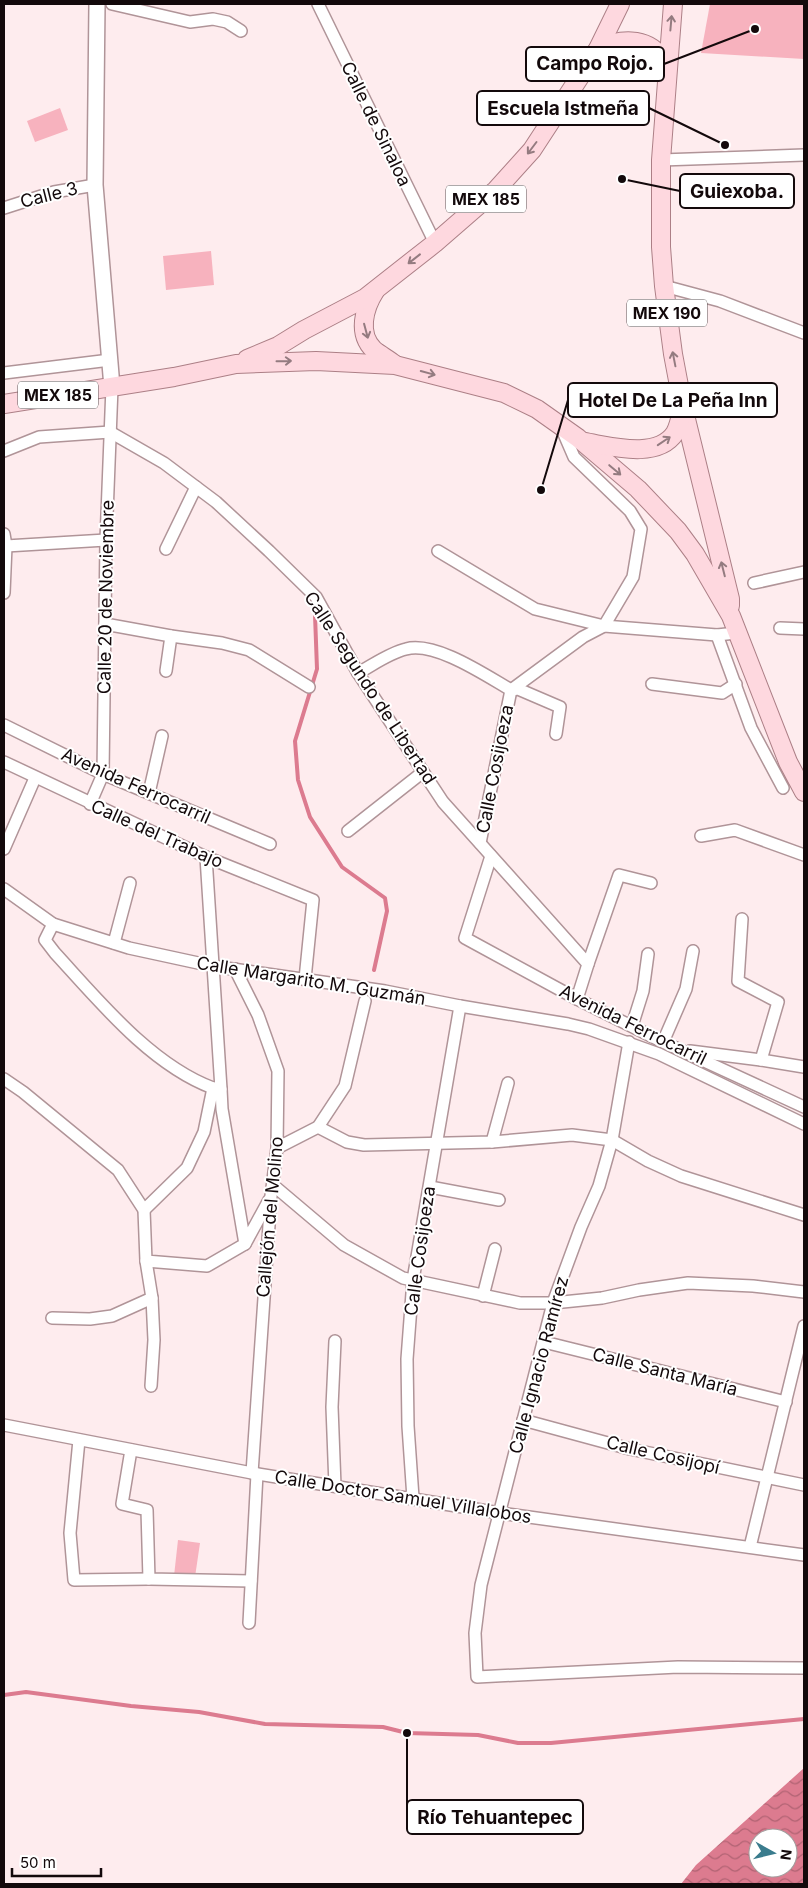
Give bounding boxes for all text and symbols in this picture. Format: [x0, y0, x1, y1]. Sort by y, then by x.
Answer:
one-way arrow [667, 15, 676, 31]
callout: Campo Rojo. [526, 47, 664, 81]
text: Campo Rojo. [536, 52, 654, 75]
street label: Calle de Sinaloa [337, 58, 416, 190]
callout: Escuela Istmeña [477, 91, 649, 125]
text: Escuela Istmeña [487, 97, 639, 120]
one-way arrow [527, 141, 538, 154]
callout: Guiexoba. [680, 174, 794, 208]
street label: Calle 3 [18, 177, 80, 212]
text: Guiexoba. [690, 180, 784, 203]
road number: MEX 185 [446, 185, 526, 212]
one-way arrow [408, 254, 421, 265]
road number: MEX 190 [627, 300, 707, 326]
one-way arrow [362, 323, 371, 339]
one-way arrow [668, 352, 678, 368]
one-way arrow [276, 356, 292, 366]
one-way arrow [419, 369, 435, 378]
road number: MEX 185 [18, 382, 98, 408]
callout: Hotel De La Peña Inn [568, 383, 777, 417]
text: Hotel De La Peña Inn [578, 389, 768, 412]
one-way arrow [657, 436, 671, 446]
one-way arrow [609, 464, 622, 475]
street label: Calle 20 de Noviembre [93, 500, 118, 694]
one-way arrow [718, 561, 727, 577]
street label: Calle Segundo de Libertad [300, 587, 441, 788]
street label: Calle Cosijoeza [472, 703, 517, 835]
street label: Avenida Ferrocarril [58, 743, 214, 828]
street label: Calle del Trabajo [88, 795, 227, 872]
street label: Calle Margarito M. Guzmán [195, 952, 427, 1009]
street label: Avenida Ferrocarril [556, 980, 710, 1069]
street label: Callejón del Molino [252, 1136, 287, 1298]
street label: Calle Cosijoeza [400, 1185, 439, 1317]
street label: Calle Ignacio Ramírez [505, 1274, 572, 1456]
street label: Calle Santa María [590, 1343, 740, 1400]
street label: Calle Cosijopí [604, 1431, 723, 1478]
street label: Calle Doctor Samuel Villalobos [273, 1466, 533, 1527]
callout: Río Tehuantepec [407, 1800, 583, 1834]
text: Río Tehuantepec [417, 1806, 573, 1829]
north arrow [748, 1828, 798, 1878]
scale bar [12, 1846, 101, 1878]
text: N [777, 1848, 796, 1861]
text: 50 m [20, 1853, 56, 1872]

